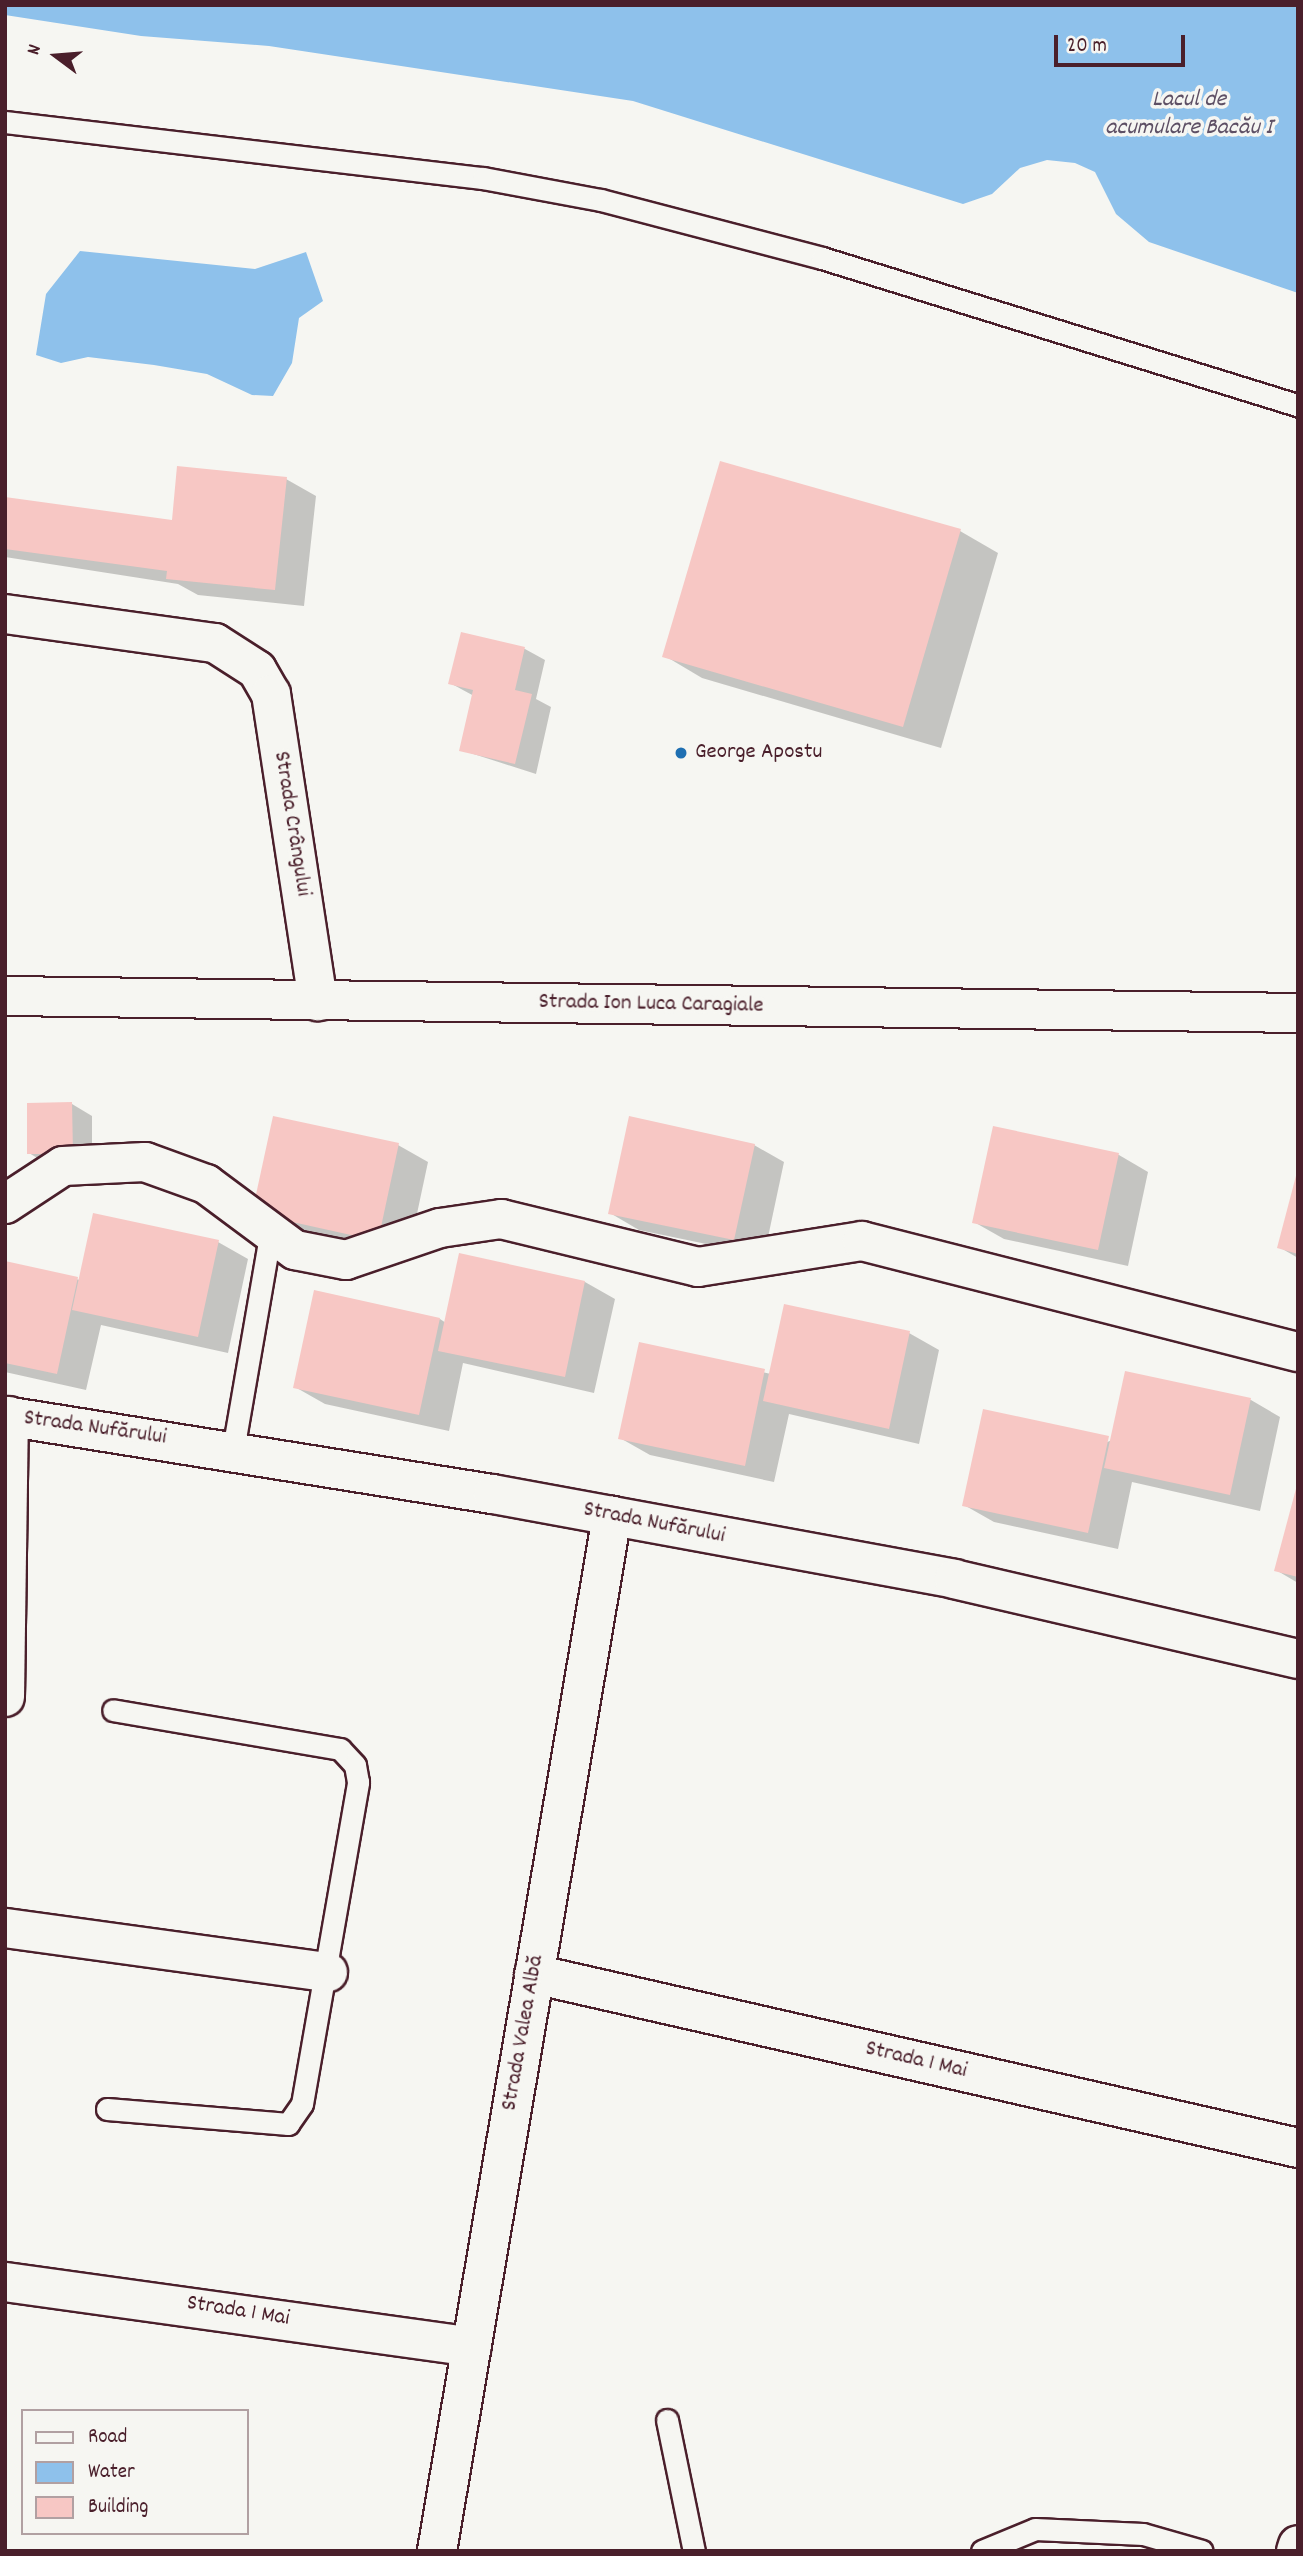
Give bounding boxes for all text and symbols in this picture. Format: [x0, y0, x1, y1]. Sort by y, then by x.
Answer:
north arrow [21, 21, 91, 91]
scale bar [1058, 21, 1189, 65]
text: 20 m [1067, 32, 1107, 62]
text: N [21, 42, 50, 58]
water label: Lacul de acumulare Bacău I [1105, 87, 1273, 143]
place label: George Apostu [695, 739, 822, 767]
marker: George Apostu [673, 745, 689, 761]
street label: Strada Crângului [266, 750, 316, 898]
street label: Strada Ion Luca Caragiale [538, 989, 764, 1021]
street label: Strada Nufărului [22, 1405, 168, 1453]
street label: Strada Nufărului [581, 1497, 727, 1551]
street label: Strada Valea Albă [497, 1953, 551, 2113]
street label: Strada 1 Mai [862, 2036, 970, 2086]
street label: Strada 1 Mai [185, 2290, 291, 2334]
legend [21, 2409, 248, 2535]
text: Road [88, 2423, 127, 2453]
text: Water [88, 2458, 135, 2488]
text: Building [88, 2493, 148, 2523]

